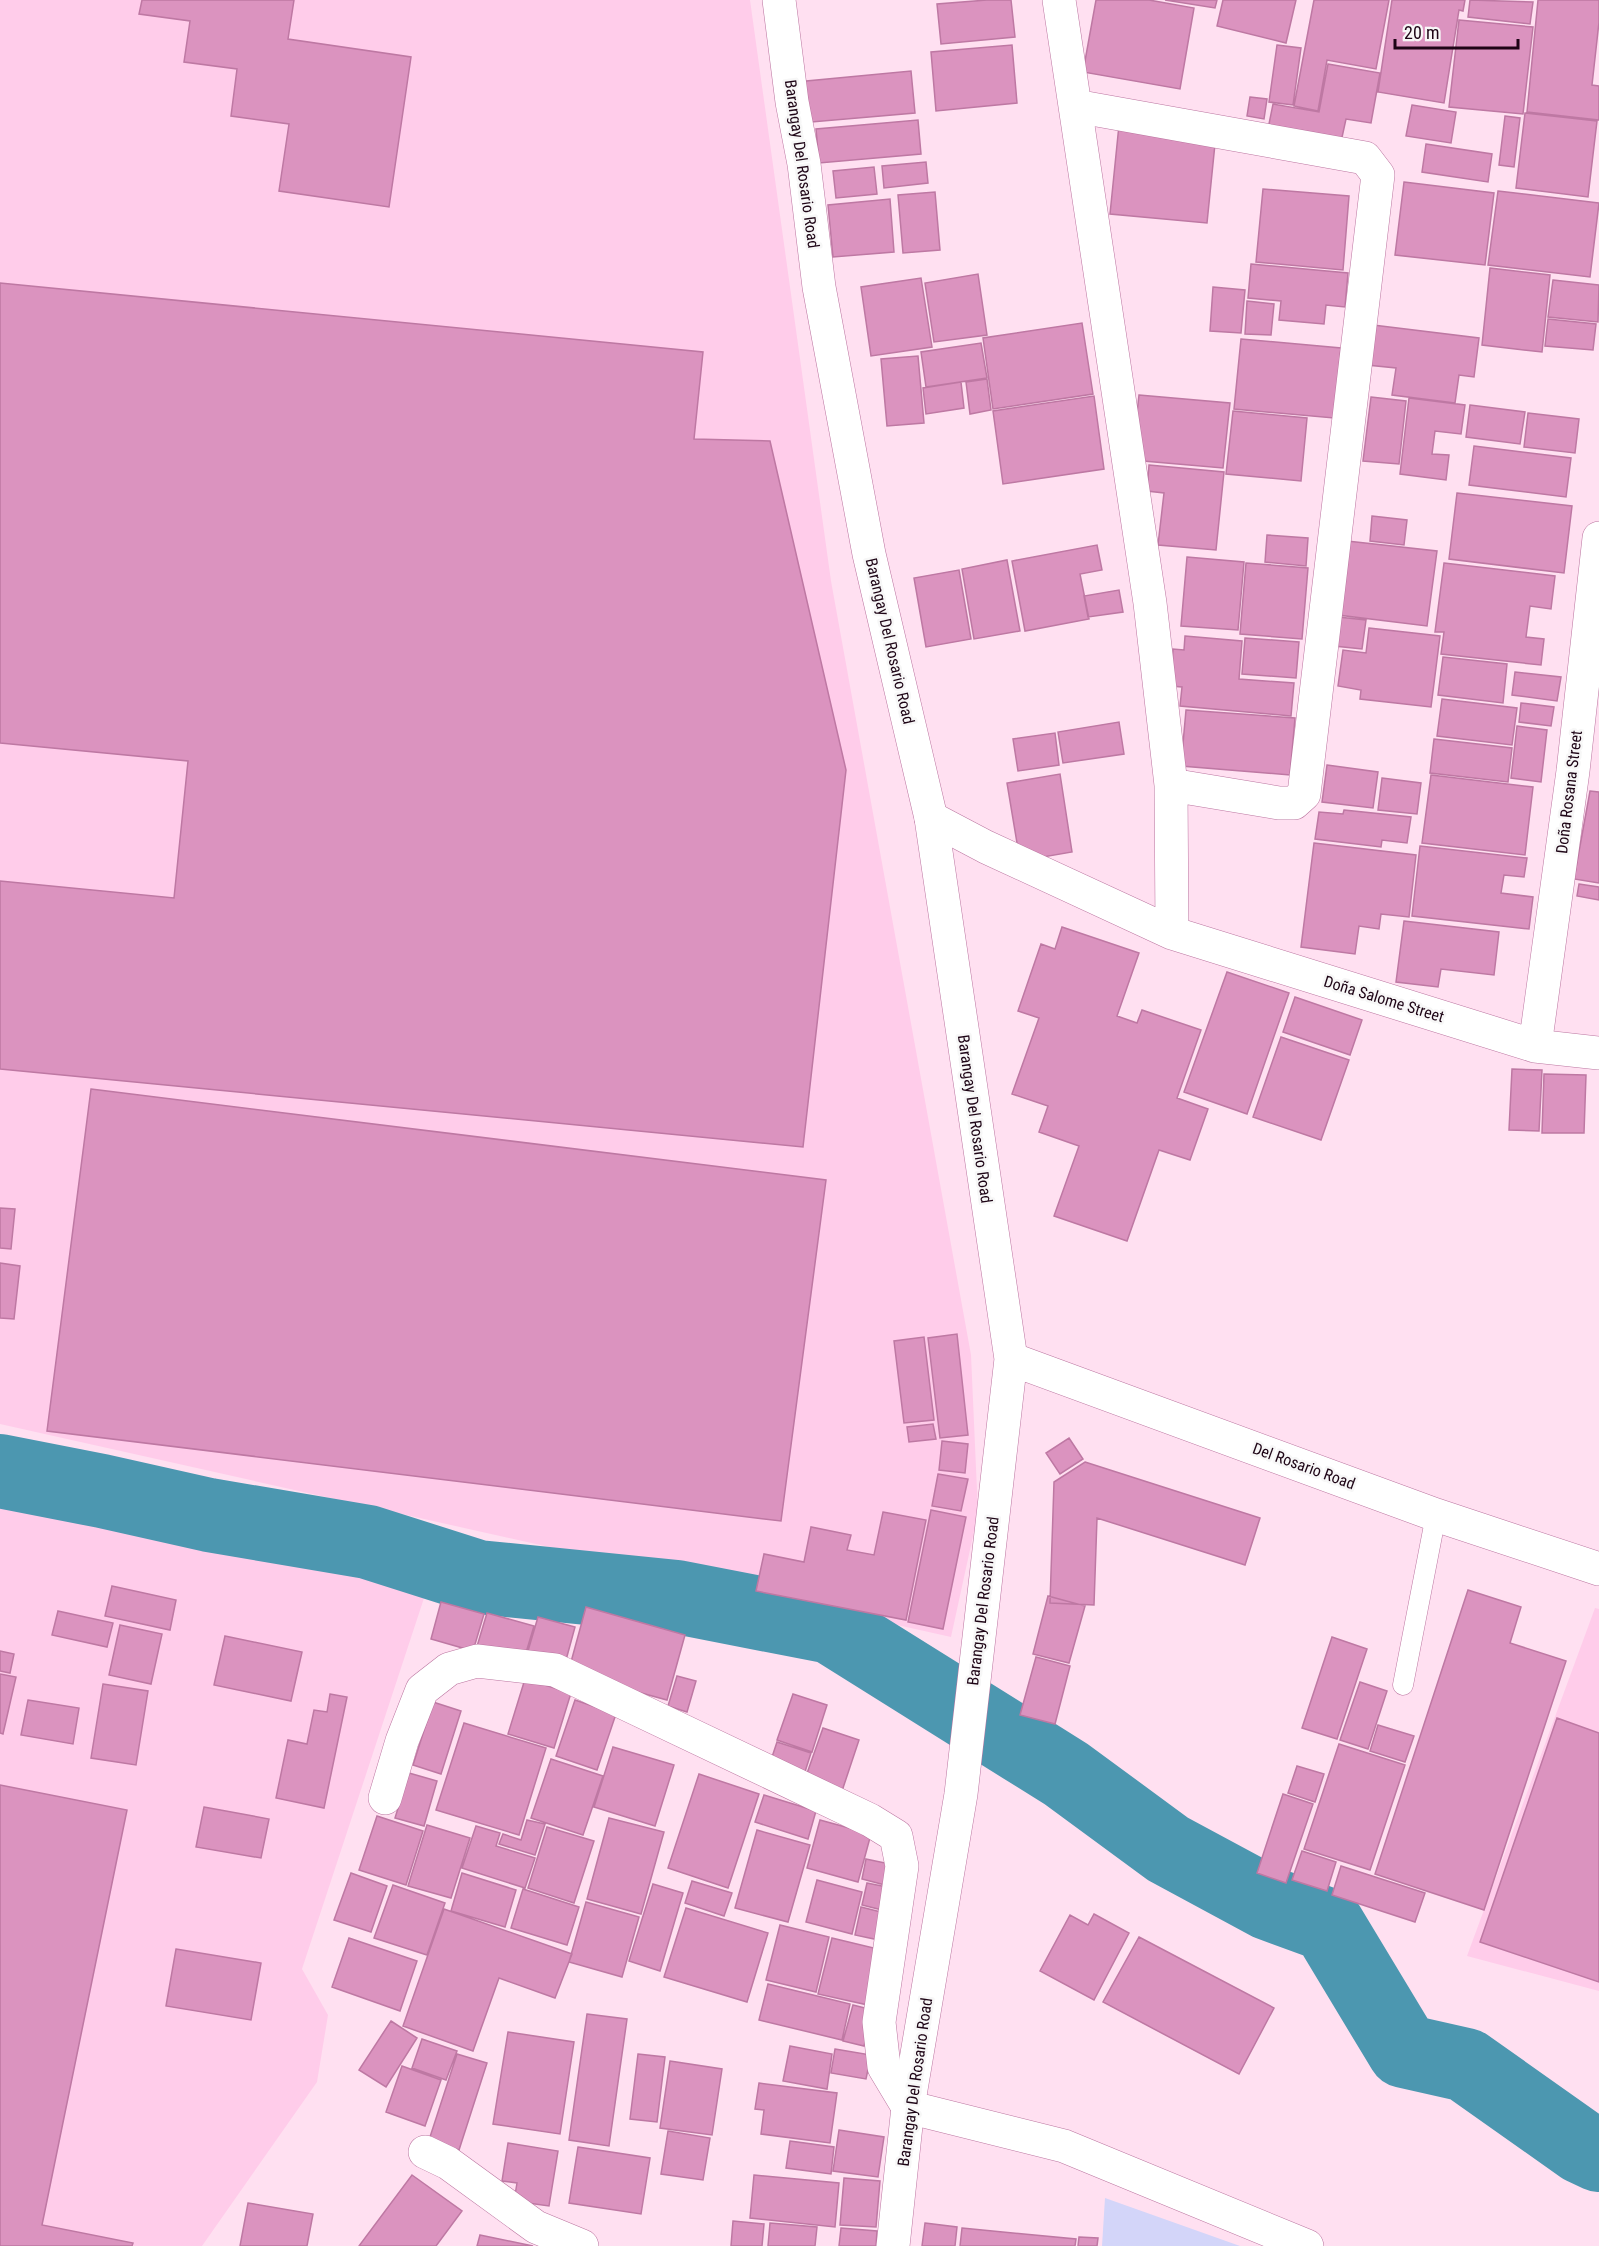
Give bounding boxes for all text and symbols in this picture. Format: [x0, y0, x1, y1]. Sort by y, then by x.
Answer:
scale bar [1395, 12, 1518, 50]
text: 20 m [1404, 22, 1439, 43]
street label: Barangay Del Rosario Road [781, 79, 823, 249]
street label: Barangay Del Rosario Road [862, 556, 918, 726]
street label: Doña Rosana Street [1552, 729, 1586, 855]
street label: Doña Salome Street [1322, 972, 1447, 1026]
street label: Barangay Del Rosario Road [954, 1034, 996, 1204]
street label: Del Rosario Road [1250, 1439, 1358, 1493]
street label: Barangay Del Rosario Road [963, 1515, 1003, 1687]
street label: Barangay Del Rosario Road [894, 1997, 936, 2167]

